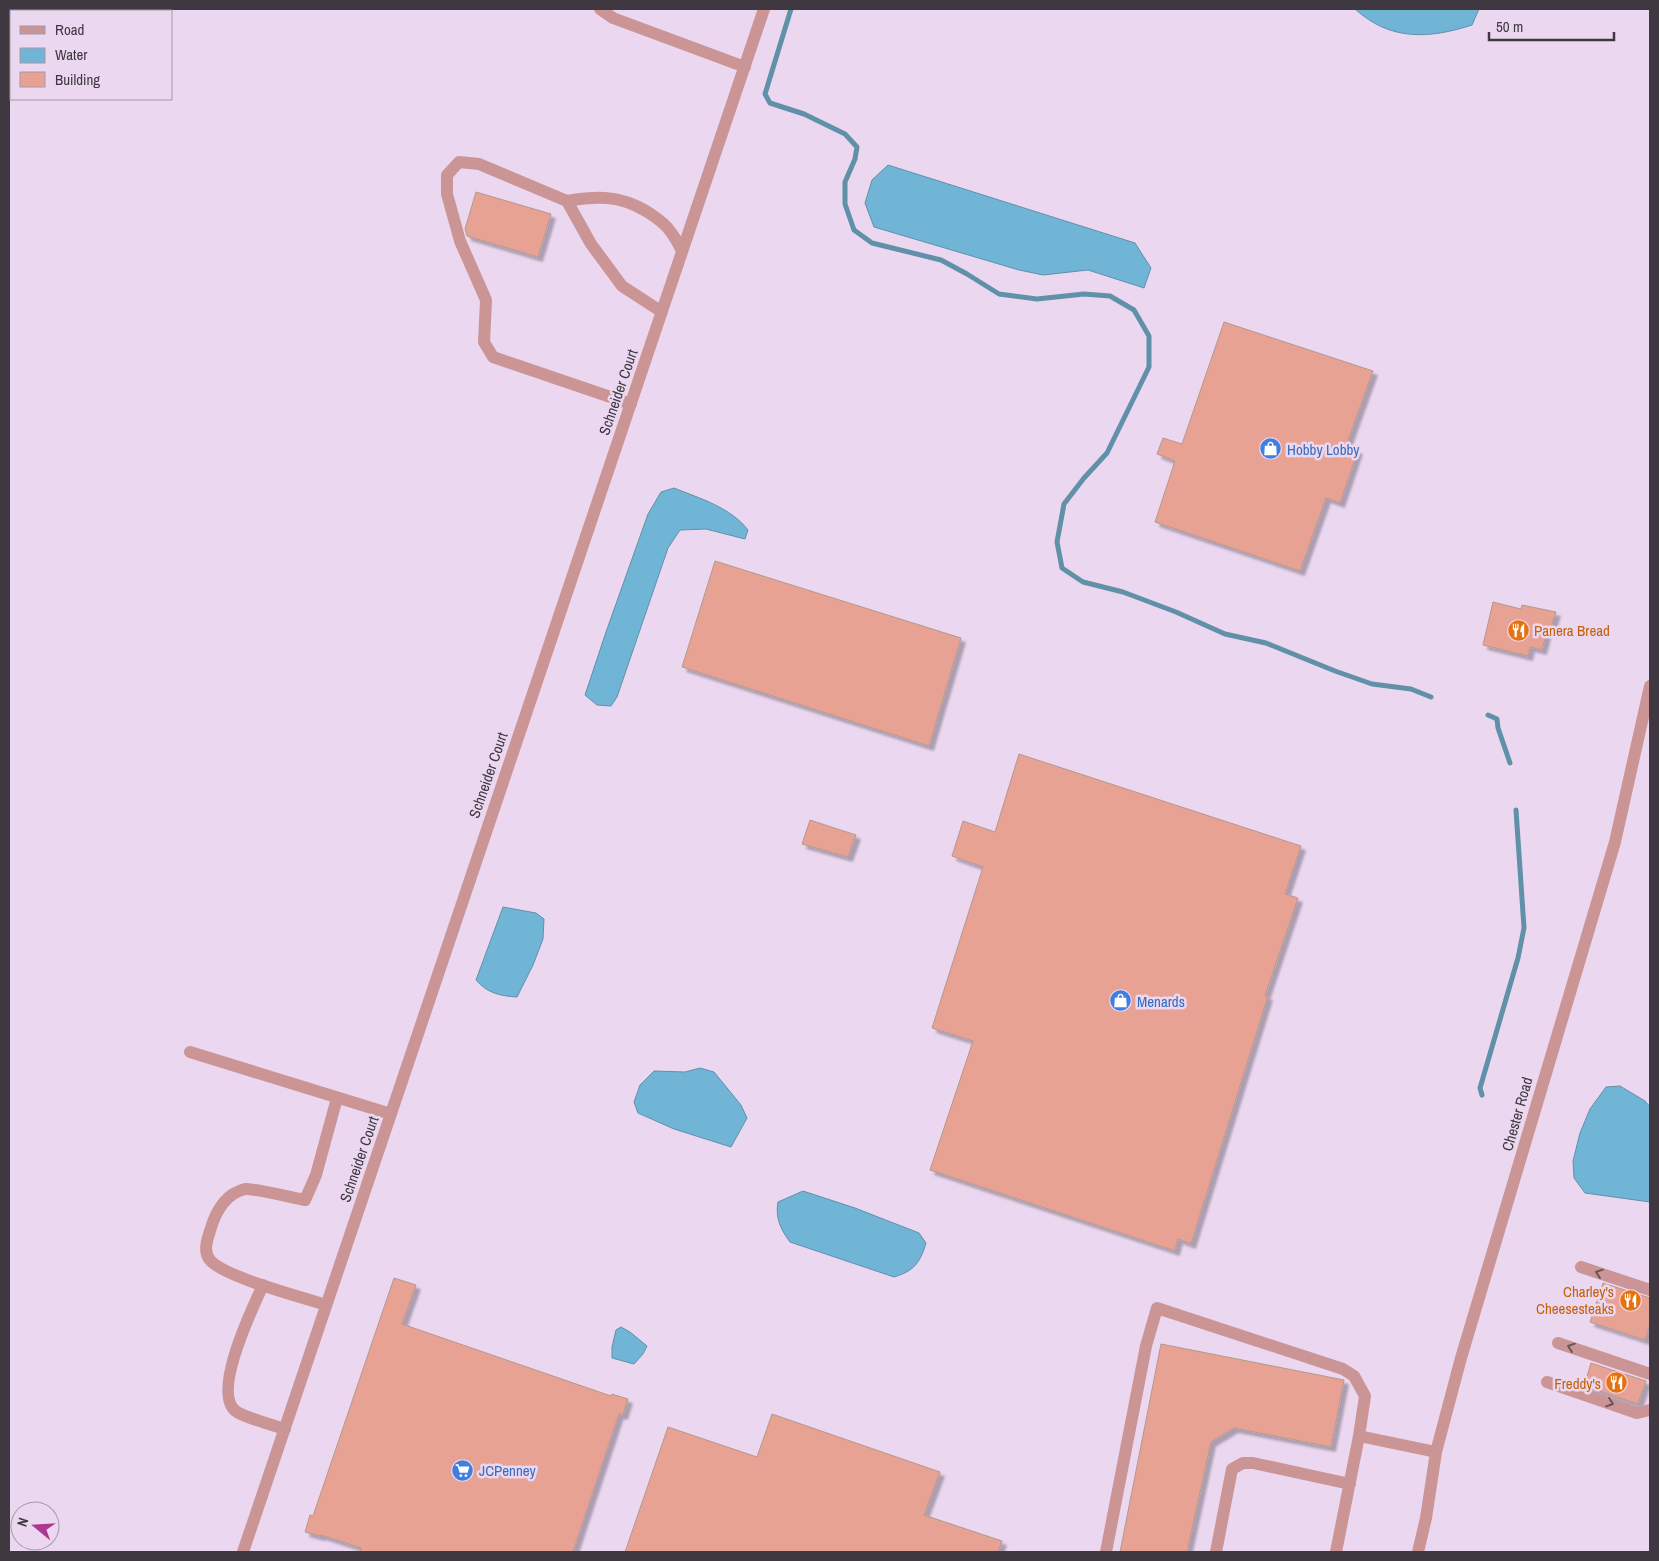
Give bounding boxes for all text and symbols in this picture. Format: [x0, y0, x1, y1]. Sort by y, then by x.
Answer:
legend [10, 10, 172, 100]
scale bar [1489, 10, 1614, 42]
text: 50 m [1496, 16, 1523, 37]
text: Road [55, 19, 84, 40]
text: Water [55, 44, 87, 65]
text: Building [55, 69, 100, 90]
street label: Schneider Court [593, 346, 643, 438]
shop icon: Hobby Lobby [1259, 437, 1283, 461]
place label: Hobby Lobby [1287, 439, 1360, 460]
restaurant icon: Panera Bread [1506, 618, 1530, 642]
place label: Panera Bread [1534, 620, 1610, 641]
street label: Schneider Court [463, 729, 513, 821]
shop icon: Menards [1109, 989, 1133, 1013]
place label: Menards [1137, 991, 1185, 1012]
street label: Chester Road [1496, 1075, 1538, 1153]
street label: Schneider Court [334, 1113, 384, 1205]
one-way arrow [1595, 1269, 1604, 1279]
place label: Charley's Cheesesteaks [1536, 1281, 1614, 1319]
restaurant icon: Charley's Cheesesteaks [1618, 1288, 1642, 1312]
one-way arrow [1567, 1343, 1576, 1353]
restaurant icon: Freddy's [1605, 1371, 1629, 1395]
place label: Freddy's [1554, 1373, 1601, 1394]
one-way arrow [1605, 1398, 1614, 1408]
supermarket icon: JCPenney [451, 1458, 475, 1482]
place label: JCPenney [479, 1460, 537, 1481]
north arrow [10, 1501, 60, 1551]
text: N [13, 1515, 32, 1529]

